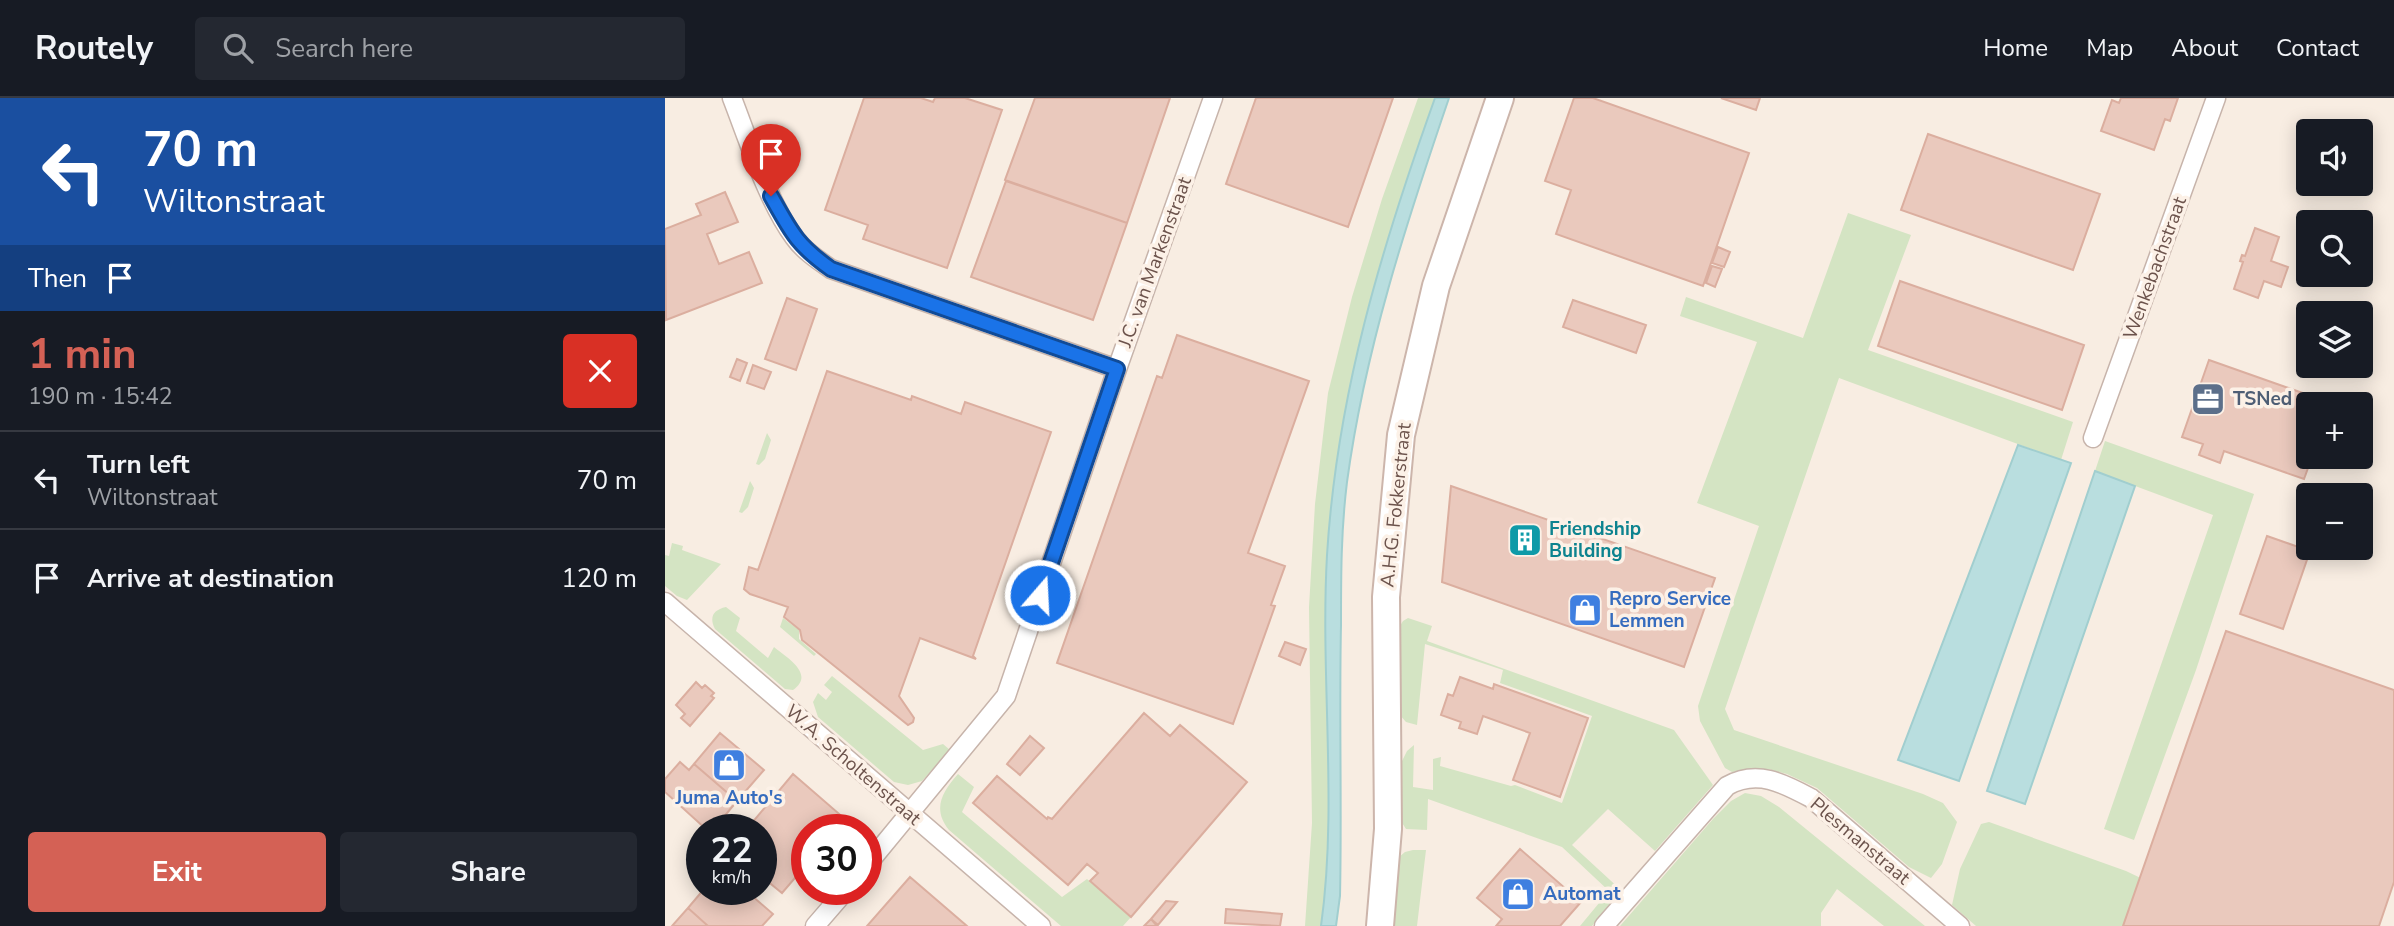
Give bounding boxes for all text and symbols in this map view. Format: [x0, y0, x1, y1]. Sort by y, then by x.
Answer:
search box [195, 17, 685, 80]
text: Routely [35, 26, 153, 71]
icon: search [219, 29, 257, 67]
text: Search here [275, 31, 413, 66]
text: Home [1983, 32, 2048, 64]
text: Map [2086, 32, 2133, 64]
text: About [2171, 32, 2238, 64]
text: Contact [2276, 32, 2359, 64]
text: 70 m [143, 116, 258, 183]
map controls [2296, 119, 2373, 560]
button: sound [2296, 119, 2373, 196]
pin [741, 124, 801, 196]
icon: left [28, 126, 119, 217]
icon: arrive [752, 135, 790, 173]
street label: J.C. van Markenstraat [1112, 173, 1198, 352]
text: Wiltonstraat [143, 180, 325, 223]
street label: Wenkebachstraat [2117, 193, 2193, 343]
button: search [2296, 210, 2373, 287]
icon: arrive [101, 259, 139, 297]
text: Then [28, 261, 87, 296]
button: layers [2296, 301, 2373, 378]
text: 1 min [28, 326, 137, 383]
button: close [563, 334, 637, 408]
office icon: TSNed [2189, 380, 2227, 418]
text: 190 m · 15:42 [28, 381, 173, 412]
place label: TSNed [2233, 386, 2292, 412]
button: + [2296, 392, 2373, 469]
street label: A.H.G. Fokkerstraat [1374, 421, 1418, 588]
text: Turn left [87, 447, 190, 482]
icon: left [28, 461, 66, 499]
text: 70 m [577, 463, 637, 498]
text: Wiltonstraat [87, 482, 218, 513]
button: − [2296, 483, 2373, 560]
place label: Friendship Building [1549, 516, 1641, 564]
building icon: Friendship Building [1506, 521, 1544, 559]
position arrow [1003, 558, 1077, 632]
icon: arrive [28, 559, 66, 597]
text: Arrive at destination [87, 561, 334, 596]
text: 120 m [561, 561, 637, 596]
place label: Repro Service Lemmen [1609, 586, 1731, 634]
shop icon: Repro Service Lemmen [1566, 591, 1604, 629]
street label: W.A. Scholtenstraat [780, 699, 927, 831]
shop icon: Juma Auto's [710, 746, 748, 784]
place label: Juma Auto's [674, 785, 783, 811]
street label: Plesmanstraat [1804, 791, 1916, 891]
speed limit sign: 30 [791, 814, 882, 905]
text: 22 [710, 827, 753, 874]
button: Exit [28, 832, 326, 912]
button: Share [340, 832, 637, 912]
text: km/h [712, 865, 751, 889]
shop icon: Automat [1499, 875, 1537, 913]
place label: Automat [1543, 881, 1621, 907]

